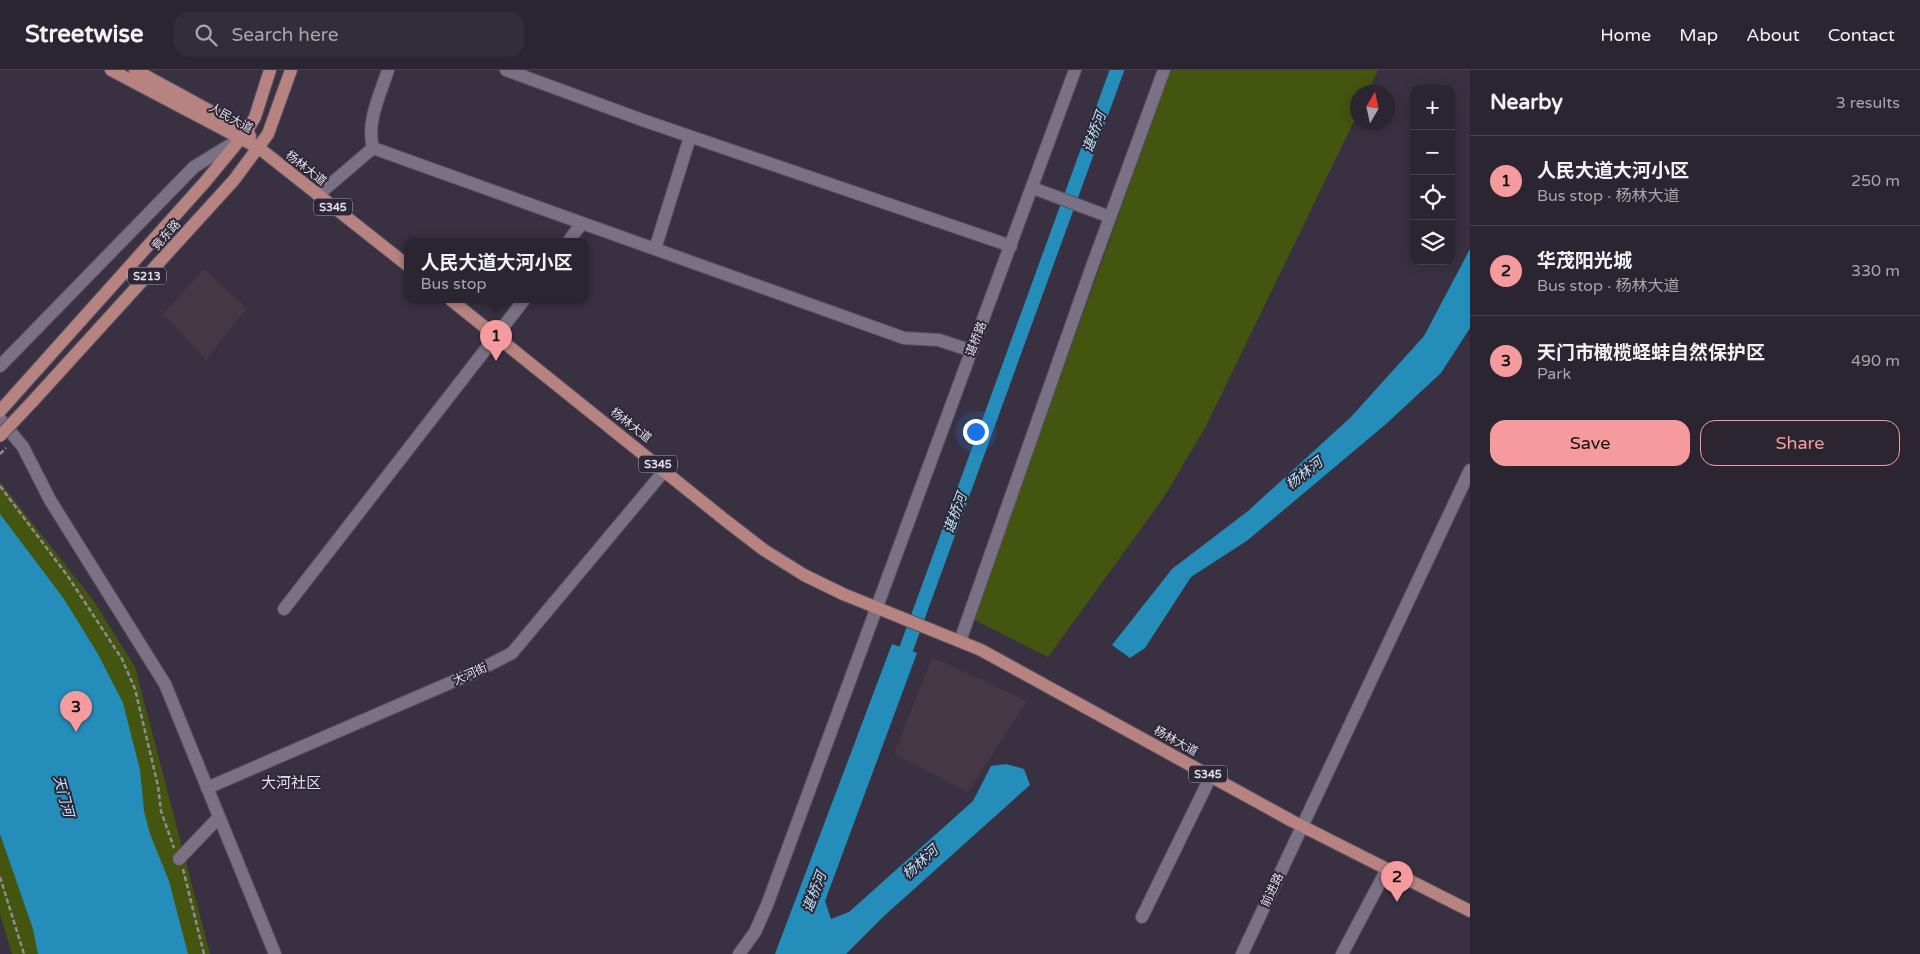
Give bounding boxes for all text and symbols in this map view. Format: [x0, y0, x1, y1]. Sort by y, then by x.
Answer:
search box [174, 12, 524, 57]
text: Streetwise [25, 20, 144, 49]
icon: search [192, 21, 220, 49]
text: Search here [232, 24, 338, 46]
text: Home [1600, 24, 1651, 46]
text: Map [1679, 24, 1718, 46]
text: About [1746, 24, 1800, 46]
text: Contact [1828, 24, 1895, 46]
north arrow [1350, 85, 1395, 130]
map controls [1410, 85, 1455, 265]
button: + [1410, 85, 1455, 130]
text: Nearby [1490, 90, 1563, 115]
text: 3 results [1836, 93, 1900, 113]
street label: 人民大道 [207, 100, 255, 136]
water label: 谌桥河 [1079, 107, 1111, 155]
button: − [1410, 130, 1455, 175]
street label: 杨林大道 [283, 148, 329, 188]
text: 人民大道大河小区 [1537, 160, 1689, 182]
text: 1 [1501, 171, 1511, 191]
text: 250 m [1851, 171, 1900, 191]
button: locate [1410, 175, 1455, 220]
text: Bus stop · 杨林大道 [1537, 186, 1679, 206]
road number: S345 [314, 198, 352, 216]
street label: 竟东路 [149, 217, 183, 253]
button: layers [1410, 220, 1455, 265]
popup [404, 238, 589, 303]
text: 华茂阳光城 [1537, 250, 1632, 272]
text: 人民大道大河小区 [420, 252, 573, 274]
text: 2 [1501, 261, 1511, 281]
text: 330 m [1851, 261, 1900, 281]
road number: S213 [128, 268, 166, 285]
text: Bus stop [420, 274, 487, 294]
text: Bus stop · 杨林大道 [1537, 276, 1679, 296]
pin: 1 [480, 320, 512, 361]
street label: 谌桥路 [963, 320, 989, 358]
text: 天门市橄榄蛏蚌自然保护区 [1537, 342, 1765, 364]
text: 3 [1501, 351, 1511, 371]
text: 490 m [1851, 351, 1900, 371]
text: Park [1537, 364, 1571, 384]
street label: 杨林大道 [608, 405, 654, 445]
your location [963, 419, 989, 445]
button: Save [1490, 420, 1690, 466]
button: Share [1700, 420, 1900, 466]
water label: 杨林河 [1283, 452, 1328, 493]
road number: S345 [639, 456, 677, 472]
water label: 谌桥河 [940, 488, 972, 536]
street label: 大河街 [451, 660, 489, 688]
pin: 3 [60, 691, 92, 732]
street label: 杨林大道 [1152, 723, 1200, 759]
road number: S345 [1189, 766, 1227, 782]
water label: 天门河 [50, 774, 78, 822]
district label: 大河社区 [261, 774, 321, 792]
water label: 杨林河 [899, 840, 944, 883]
pin: 2 [1381, 861, 1413, 902]
water label: 谌桥河 [799, 867, 831, 915]
street label: 前进路 [1258, 871, 1286, 909]

